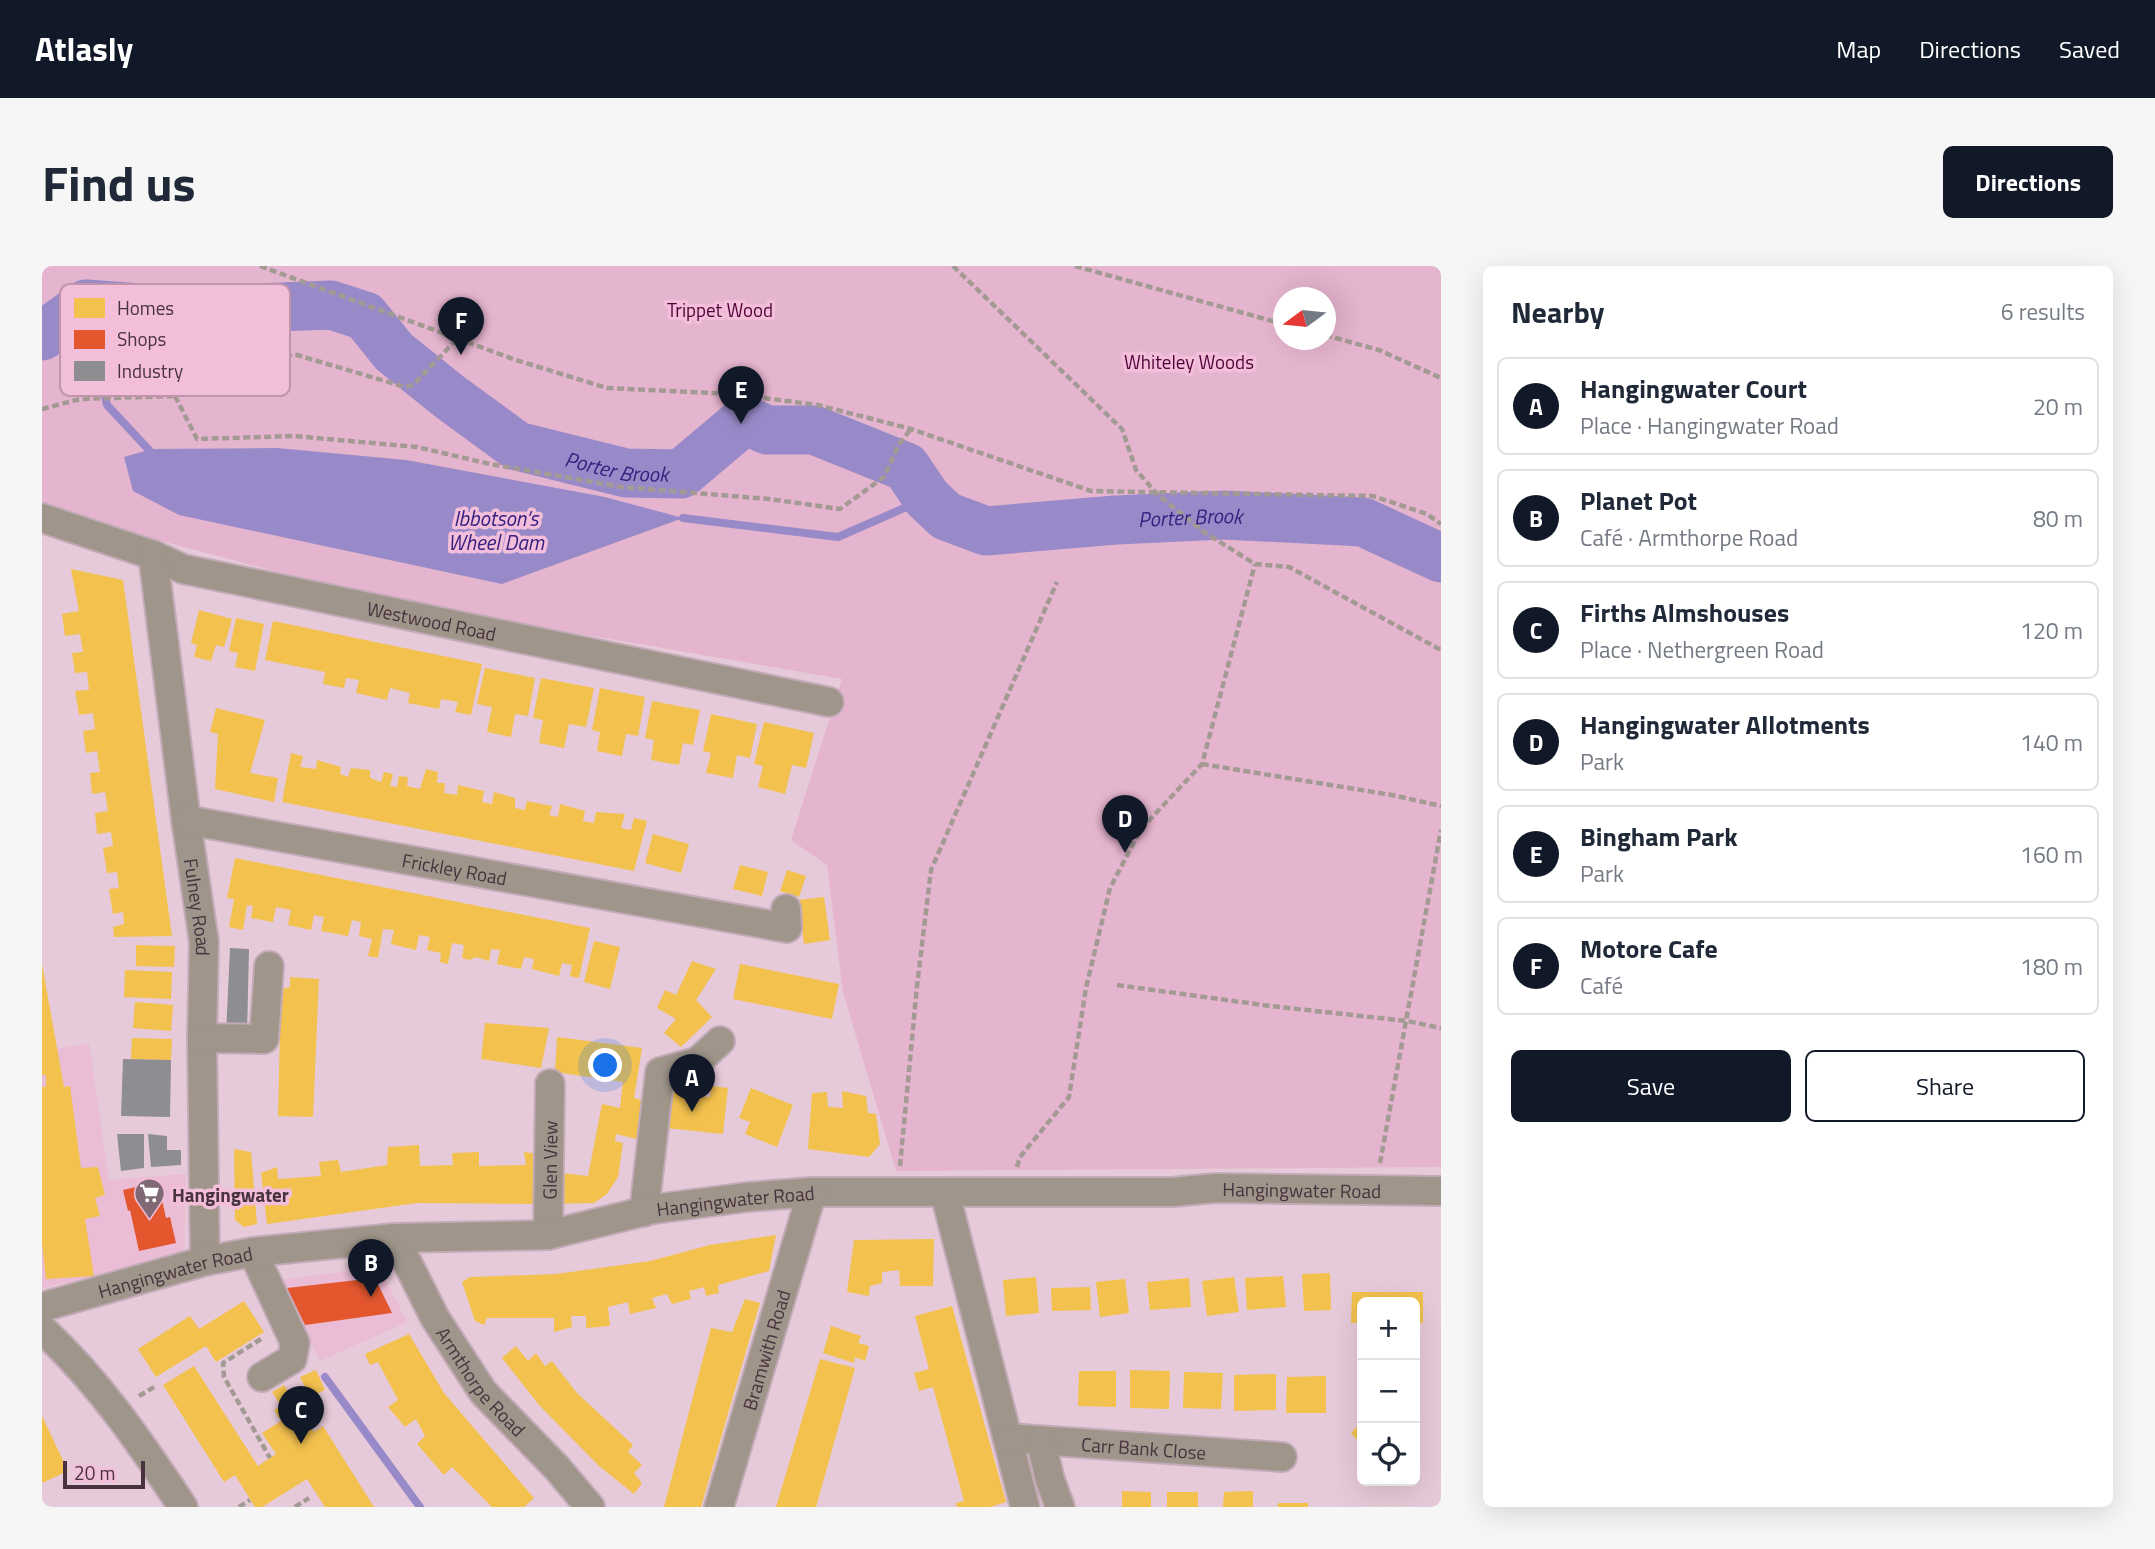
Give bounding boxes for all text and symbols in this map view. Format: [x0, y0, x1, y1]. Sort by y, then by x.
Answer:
text: Atlasly [35, 24, 133, 74]
text: Map [1836, 31, 1881, 67]
text: Directions [1919, 31, 2021, 67]
text: Saved [2059, 31, 2120, 67]
text: Find us [42, 145, 196, 220]
button: Directions [1943, 146, 2113, 218]
legend [60, 284, 290, 396]
north arrow [1273, 287, 1336, 350]
text: Nearby [1511, 289, 1604, 335]
text: Homes [117, 293, 174, 322]
text: 6 results [2001, 294, 2085, 329]
park label: Trippet Wood [667, 295, 773, 324]
pin: F [438, 297, 484, 355]
text: Shops [117, 324, 167, 353]
park label: Whiteley Woods [1124, 347, 1254, 376]
text: Industry [117, 356, 183, 385]
pin: E [718, 366, 764, 424]
text: Hangingwater Court [1580, 369, 1807, 408]
text: A [1529, 389, 1543, 424]
text: 20 m [2033, 389, 2083, 424]
text: Place · Hangingwater Road [1580, 408, 1839, 443]
water label: Porter Brook [562, 442, 671, 490]
text: Planet Pot [1580, 481, 1697, 520]
water label: Porter Brook [1137, 499, 1246, 535]
text: B [1529, 501, 1543, 536]
text: 80 m [2033, 501, 2083, 536]
water label: Ibbotson’s Wheel Dam [448, 502, 545, 558]
text: Café · Armthorpe Road [1580, 520, 1798, 555]
street label: Westwood Road [364, 593, 499, 648]
text: Firths Almshouses [1580, 593, 1789, 632]
text: C [1530, 613, 1542, 648]
text: 120 m [2020, 613, 2083, 648]
text: Place · Nethergreen Road [1580, 632, 1824, 667]
text: Hangingwater Allotments [1580, 705, 1870, 744]
text: D [1529, 725, 1543, 760]
text: 140 m [2020, 725, 2083, 760]
text: Park [1580, 744, 1624, 779]
pin: D [1102, 795, 1148, 853]
text: Bingham Park [1580, 817, 1738, 856]
text: E [1530, 837, 1542, 872]
text: 160 m [2020, 837, 2083, 872]
street label: Frickley Road [400, 845, 510, 892]
street label: Fulney Road [177, 856, 219, 956]
text: Park [1580, 856, 1624, 891]
text: Motore Cafe [1580, 929, 1718, 968]
text: F [1530, 949, 1542, 984]
text: 180 m [2020, 949, 2083, 984]
text: Café [1580, 968, 1623, 1003]
your location [588, 1048, 622, 1082]
button: Save [1511, 1050, 1791, 1122]
button: Share [1805, 1050, 2085, 1122]
pin: A [669, 1054, 715, 1112]
street label: Glen View [534, 1120, 564, 1200]
street label: Hangingwater Road [1222, 1174, 1381, 1205]
supermarket icon: Hangingwater [132, 1177, 166, 1221]
street label: Hangingwater Road [655, 1177, 815, 1223]
place label: Hangingwater [172, 1180, 289, 1209]
street label: Hangingwater Road [95, 1238, 255, 1305]
pin: B [348, 1239, 394, 1297]
street label: Bramwith Road [734, 1286, 797, 1414]
map controls [1357, 1297, 1420, 1486]
button: + [1357, 1297, 1420, 1360]
street label: Armthorpe Road [430, 1321, 533, 1443]
button: − [1357, 1360, 1420, 1423]
pin: C [278, 1386, 324, 1444]
button: locate [1357, 1423, 1420, 1486]
street label: Carr Bank Close [1080, 1429, 1207, 1466]
scale bar [63, 1458, 145, 1490]
text: 20 m [74, 1458, 115, 1487]

